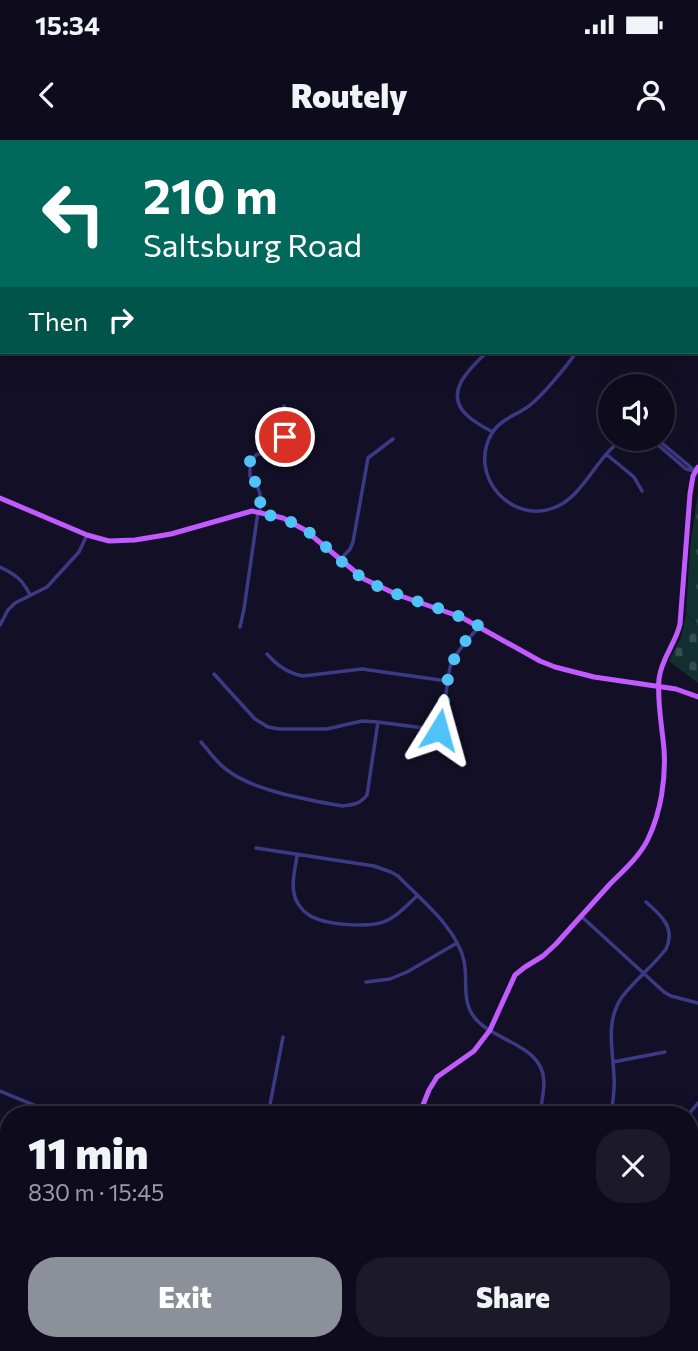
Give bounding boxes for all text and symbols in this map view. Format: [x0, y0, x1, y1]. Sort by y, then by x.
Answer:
text: 15:34 [35, 9, 100, 40]
text: Routely [291, 75, 407, 115]
icon: back [28, 76, 66, 114]
icon: person [632, 76, 670, 114]
text: 210 m [143, 164, 278, 224]
icon: left [28, 168, 119, 259]
text: Saltsburg Road [143, 224, 362, 264]
icon: right [102, 301, 140, 339]
text: Then [28, 305, 88, 336]
map controls [598, 374, 675, 451]
button: sound [598, 374, 675, 451]
pin [255, 407, 315, 467]
icon: arrive [266, 418, 304, 456]
position arrow [402, 693, 476, 767]
text: 11 min [28, 1126, 148, 1178]
button: close [596, 1129, 670, 1203]
text: 830 m · 15:45 [28, 1178, 164, 1206]
button: Exit [28, 1257, 342, 1337]
button: Share [356, 1257, 670, 1337]

